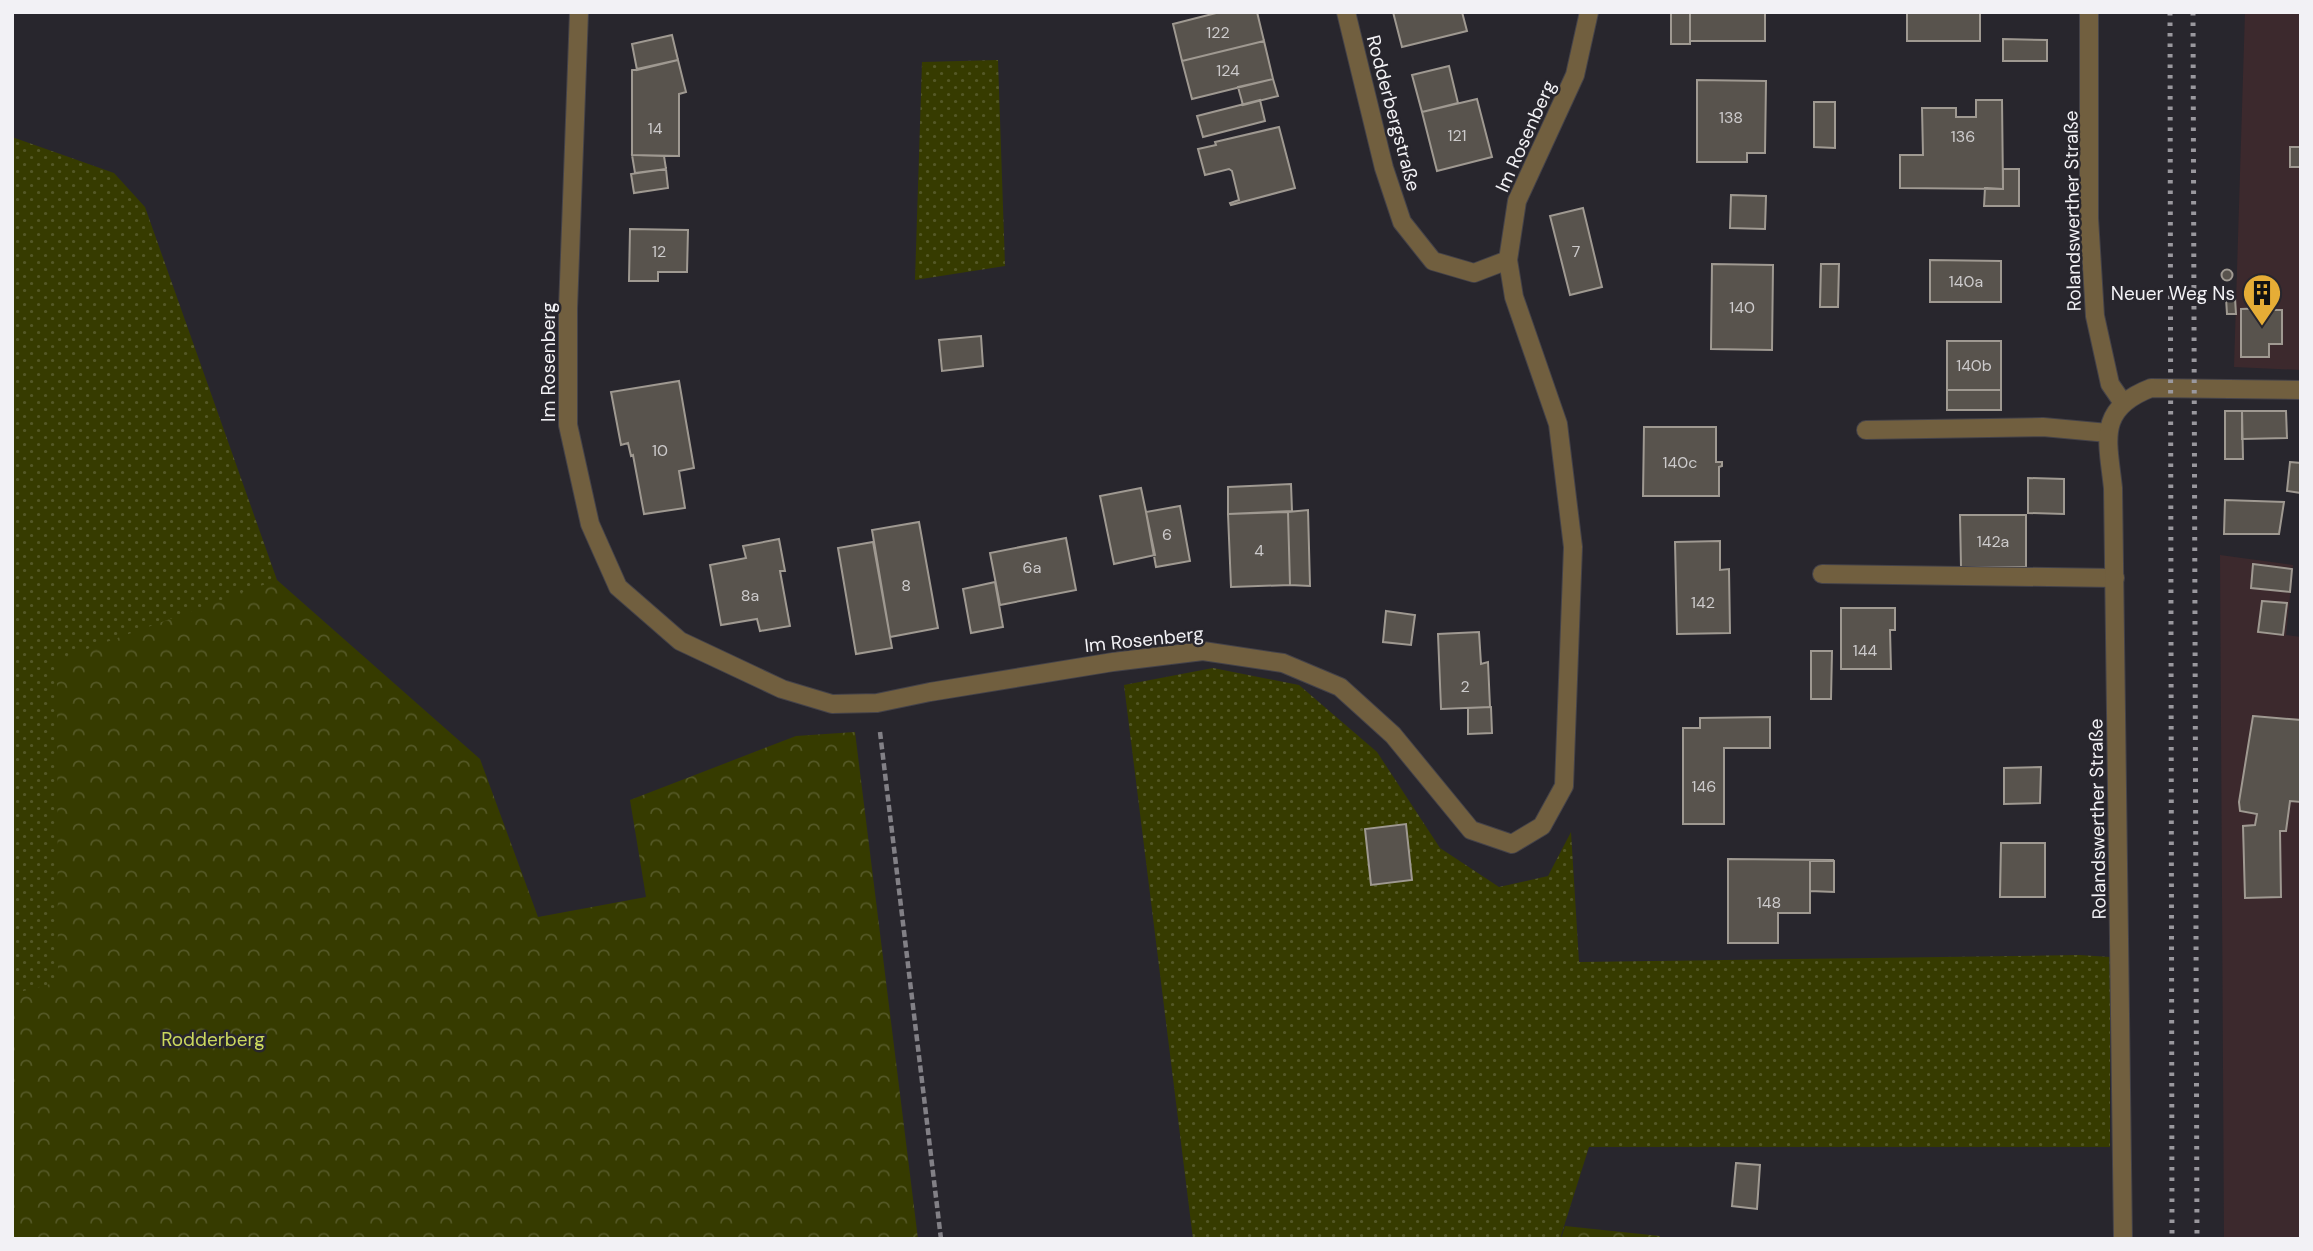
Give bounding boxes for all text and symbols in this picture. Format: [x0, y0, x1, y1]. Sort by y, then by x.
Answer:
house number: 122 [1206, 22, 1230, 43]
street label: Rodderbergstraße [1361, 32, 1426, 194]
house number: 124 [1216, 60, 1240, 81]
street label: Im Rosenberg [1490, 76, 1561, 196]
house number: 138 [1719, 107, 1743, 128]
street label: Rolandswerther Straße [2058, 110, 2087, 312]
house number: 14 [648, 118, 663, 139]
house number: 121 [1447, 125, 1467, 146]
house number: 136 [1951, 126, 1975, 147]
house number: 12 [652, 241, 666, 262]
house number: 7 [1572, 241, 1580, 262]
house number: 140a [1949, 271, 1983, 292]
building icon: Neuer Weg Ns [2241, 272, 2283, 327]
place label: Neuer Weg Ns [2111, 281, 2235, 306]
house number: 140 [1729, 297, 1755, 318]
street label: Im Rosenberg [536, 302, 561, 422]
house number: 140b [1956, 355, 1992, 376]
house number: 10 [652, 440, 668, 461]
house number: 140c [1663, 452, 1697, 473]
house number: 6 [1162, 524, 1172, 545]
house number: 142a [1977, 531, 2009, 552]
house number: 4 [1254, 540, 1264, 561]
house number: 6a [1023, 557, 1041, 578]
house number: 8 [901, 575, 911, 596]
house number: 8a [741, 585, 759, 606]
house number: 142 [1691, 592, 1715, 613]
street label: Im Rosenberg [1083, 621, 1205, 658]
house number: 144 [1853, 640, 1877, 661]
house number: 2 [1460, 676, 1470, 697]
street label: Rolandswerther Straße [2083, 718, 2112, 920]
house number: 146 [1692, 776, 1716, 797]
house number: 148 [1757, 892, 1781, 913]
park label: Rodderberg [161, 1027, 265, 1052]

